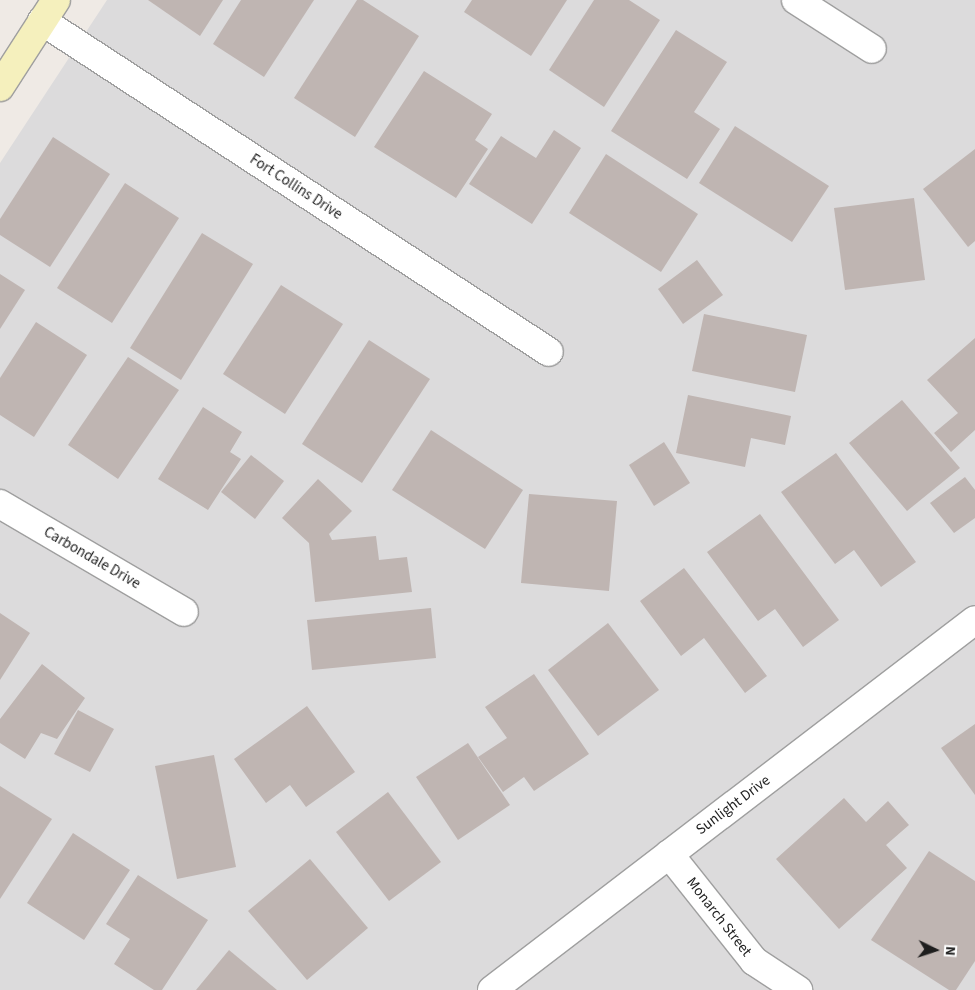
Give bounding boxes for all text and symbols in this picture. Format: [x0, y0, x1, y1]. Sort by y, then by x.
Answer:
street label: Fort Collins Drive [246, 150, 346, 224]
street label: Carbondale Drive [40, 523, 144, 593]
street label: Sunlight Drive [692, 771, 774, 839]
street label: Monarch Street [683, 874, 755, 960]
north arrow [910, 925, 960, 975]
text: N [940, 946, 960, 956]

